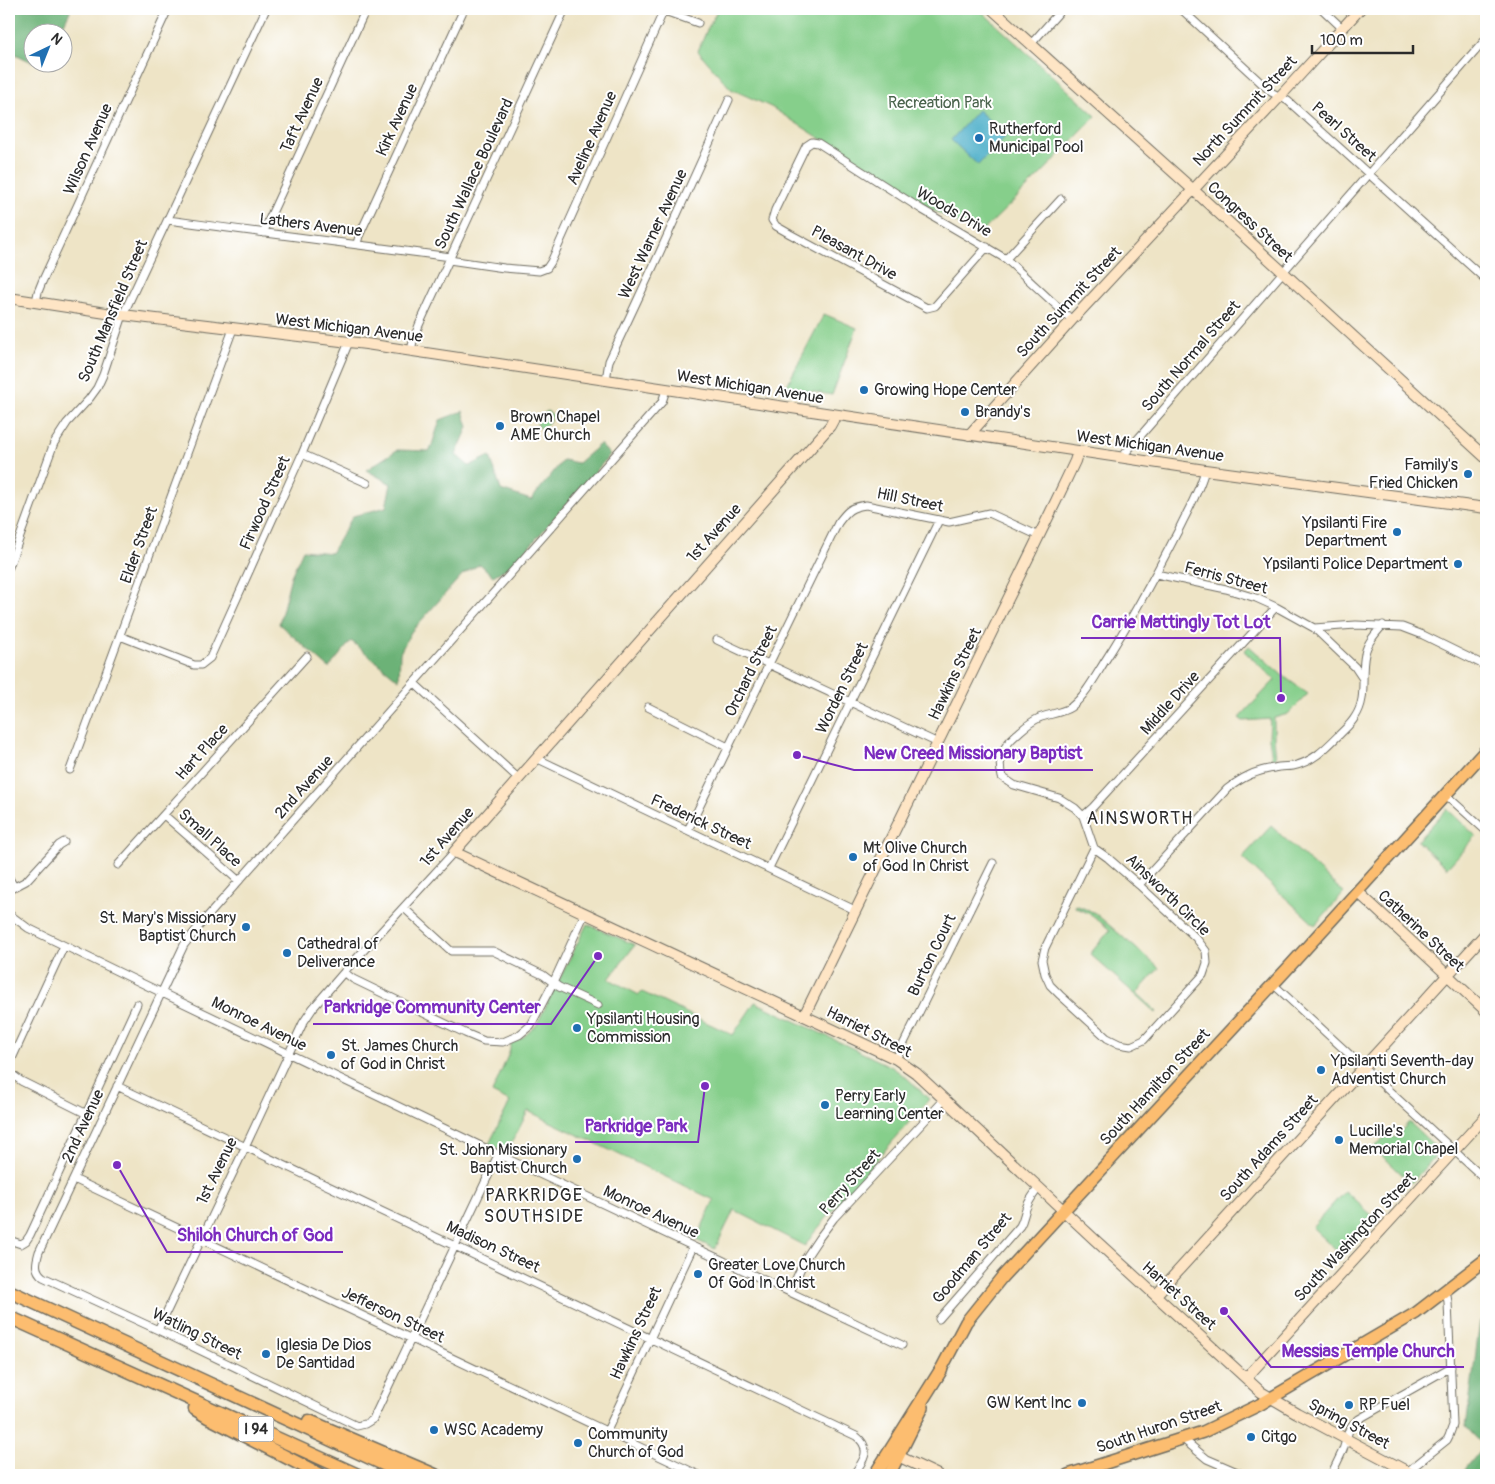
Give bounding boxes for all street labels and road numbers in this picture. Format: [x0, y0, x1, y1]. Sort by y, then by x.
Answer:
street label: North Summit Street [1189, 51, 1302, 170]
street label: Taft Avenue [276, 74, 328, 156]
street label: Kirk Avenue [372, 81, 422, 159]
street label: Aveline Avenue [562, 88, 622, 188]
street label: South Wallace Boulevard [430, 95, 518, 253]
street label: Pearl Street [1307, 98, 1381, 167]
street label: Wilson Avenue [59, 100, 117, 198]
street label: West Warner Avenue [614, 166, 692, 302]
street label: Congress Street [1203, 177, 1297, 267]
street label: Woods Drive [913, 182, 995, 242]
street label: Lathers Avenue [258, 209, 364, 241]
street label: Pleasant Drive [808, 221, 901, 285]
street label: South Mansfield Street [74, 236, 152, 386]
street label: South Summit Street [1012, 242, 1126, 362]
street label: South Normal Street [1137, 296, 1245, 416]
street label: West Michigan Avenue [274, 309, 424, 347]
street label: West Michigan Avenue [675, 366, 825, 408]
street label: West Michigan Avenue [1075, 426, 1225, 466]
street label: Firwood Street [235, 452, 295, 553]
street label: Hill Street [875, 483, 946, 517]
street label: 1st Avenue [682, 499, 746, 567]
street label: Elder Street [116, 503, 162, 586]
street label: Ferris Street [1182, 557, 1270, 599]
street label: Orchard Street [720, 622, 782, 720]
street label: Hawkins Street [924, 624, 986, 724]
street label: Worden Street [811, 639, 873, 737]
street label: Middle Drive [1136, 667, 1204, 739]
street label: Hart Place [171, 719, 233, 784]
street label: 2nd Avenue [270, 751, 338, 823]
street label: Frederick Street [647, 790, 755, 854]
street label: 1st Avenue [416, 803, 478, 871]
street label: Small Place [174, 804, 246, 872]
street label: Ainsworth Circle [1122, 850, 1214, 940]
street label: Catherine Street [1374, 886, 1469, 976]
street label: Burton Court [904, 910, 961, 999]
street label: Monroe Avenue [208, 992, 310, 1056]
street label: Harriet Street [823, 1002, 915, 1062]
street label: South Hamilton Street [1096, 1024, 1215, 1150]
street label: 2nd Avenue [57, 1086, 109, 1166]
street label: South Adams Street [1216, 1090, 1323, 1206]
street label: 1st Avenue [192, 1134, 242, 1208]
street label: Perry Street [815, 1144, 885, 1219]
street label: South Washington Street [1290, 1168, 1421, 1306]
street label: Monroe Avenue [600, 1181, 702, 1243]
street label: Goodman Street [928, 1208, 1016, 1308]
street label: Madison Street [443, 1217, 544, 1278]
street label: Harriet Street [1138, 1257, 1221, 1335]
street label: Jefferson Street [338, 1282, 448, 1348]
street label: Hawkins Street [606, 1283, 667, 1383]
street label: Watling Street [149, 1304, 246, 1365]
street label: Spring Street [1305, 1394, 1394, 1454]
street label: South Huron Street [1094, 1396, 1225, 1458]
road number: I 94 [238, 1416, 274, 1442]

